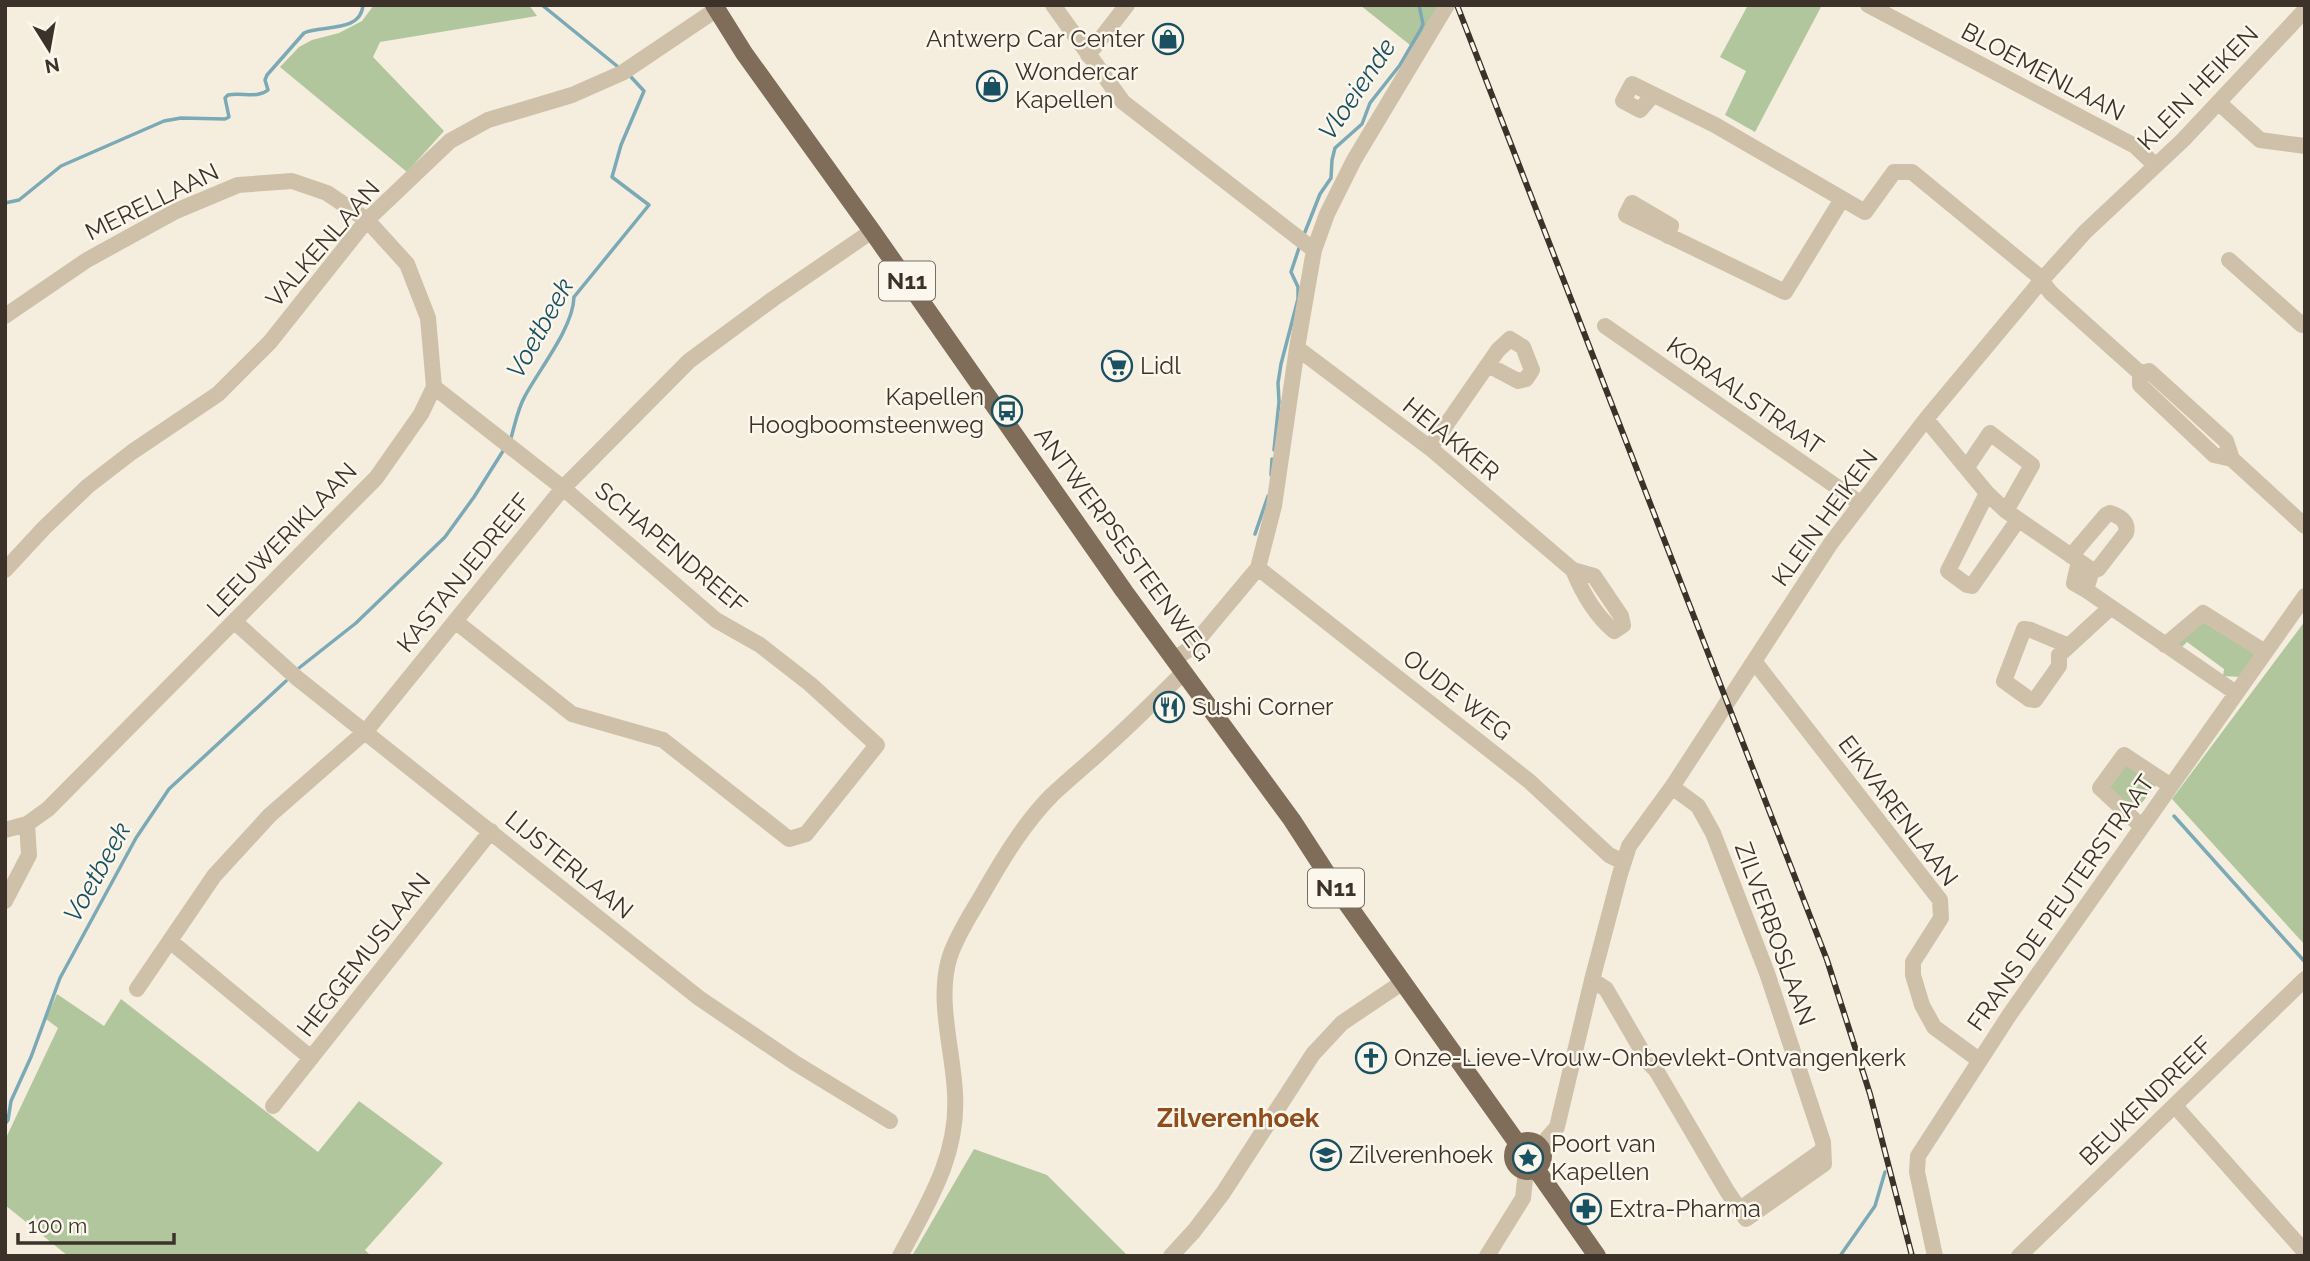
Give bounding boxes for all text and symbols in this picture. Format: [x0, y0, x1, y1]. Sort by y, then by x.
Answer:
north arrow [14, 14, 84, 84]
street label: BLOEMENLAAN [1956, 16, 2130, 127]
street label: KLEIN HEIKEN [2131, 19, 2264, 156]
shop icon: Antwerp Car Center [1151, 22, 1185, 56]
place label: Antwerp Car Center [926, 24, 1146, 53]
water label: Vloeiende [1312, 33, 1402, 145]
text: N [43, 54, 61, 78]
place label: Wondercar Kapellen [1015, 57, 1139, 114]
shop icon: Wondercar Kapellen [975, 69, 1009, 103]
street label: MERELLAAN [80, 157, 223, 246]
street label: VALKENLAAN [260, 174, 386, 313]
road number: N11 [879, 262, 935, 300]
water label: Voetbeek [500, 273, 580, 383]
street label: KORAALSTRAAT [1661, 331, 1830, 461]
supermarket icon: Lidl [1100, 349, 1134, 383]
place label: Lidl [1140, 351, 1181, 380]
place label: Kapellen Hoogboomsteenweg [748, 382, 984, 439]
street label: HEIAKKER [1397, 391, 1505, 486]
bus stop icon: Kapellen Hoogboomsteenweg [990, 394, 1024, 428]
street label: ANTWERPSESTEENWEG [1029, 421, 1218, 666]
street label: KLEIN HEIKEN [1765, 444, 1884, 592]
street label: LEEUWERIKLAAN [201, 457, 363, 623]
street label: SCHAPENDREEF [590, 476, 753, 620]
street label: KASTANJEDREEF [391, 487, 537, 658]
street label: OUDE WEG [1397, 643, 1517, 746]
restaurant icon: Sushi Corner [1152, 690, 1186, 724]
place label: Sushi Corner [1192, 692, 1334, 721]
street label: EIKVARENLAAN [1832, 730, 1964, 892]
street label: FRANS DE PEUTERSTRAAT [1961, 769, 2160, 1036]
street label: LIJSTERLAAN [500, 804, 639, 925]
water label: Voetbeek [57, 817, 137, 927]
street label: ZILVERBOSLAAN [1729, 838, 1822, 1029]
street label: HEGGEMUSLAAN [291, 867, 437, 1042]
road number: N11 [1308, 868, 1364, 908]
street label: BEUKENDREEF [2073, 1030, 2218, 1171]
church icon: Onze-Lieve-Vrouw-Onbevlekt-Ontvangenkerk [1354, 1041, 1388, 1075]
place label: Onze-Lieve-Vrouw-Onbevlekt-Ontvangenkerk [1394, 1043, 1906, 1072]
district label: Zilverenhoek [1157, 1103, 1320, 1133]
place label: Poort van Kapellen [1551, 1129, 1656, 1186]
school or university icon: Zilverenhoek [1309, 1138, 1343, 1172]
place label: Zilverenhoek [1349, 1140, 1493, 1169]
place icon: Poort van Kapellen [1511, 1141, 1545, 1175]
pharmacy icon: Extra-Pharma [1569, 1192, 1603, 1226]
place label: Extra-Pharma [1609, 1194, 1761, 1223]
scale bar [18, 1202, 173, 1246]
text: 100 m [28, 1213, 87, 1238]

